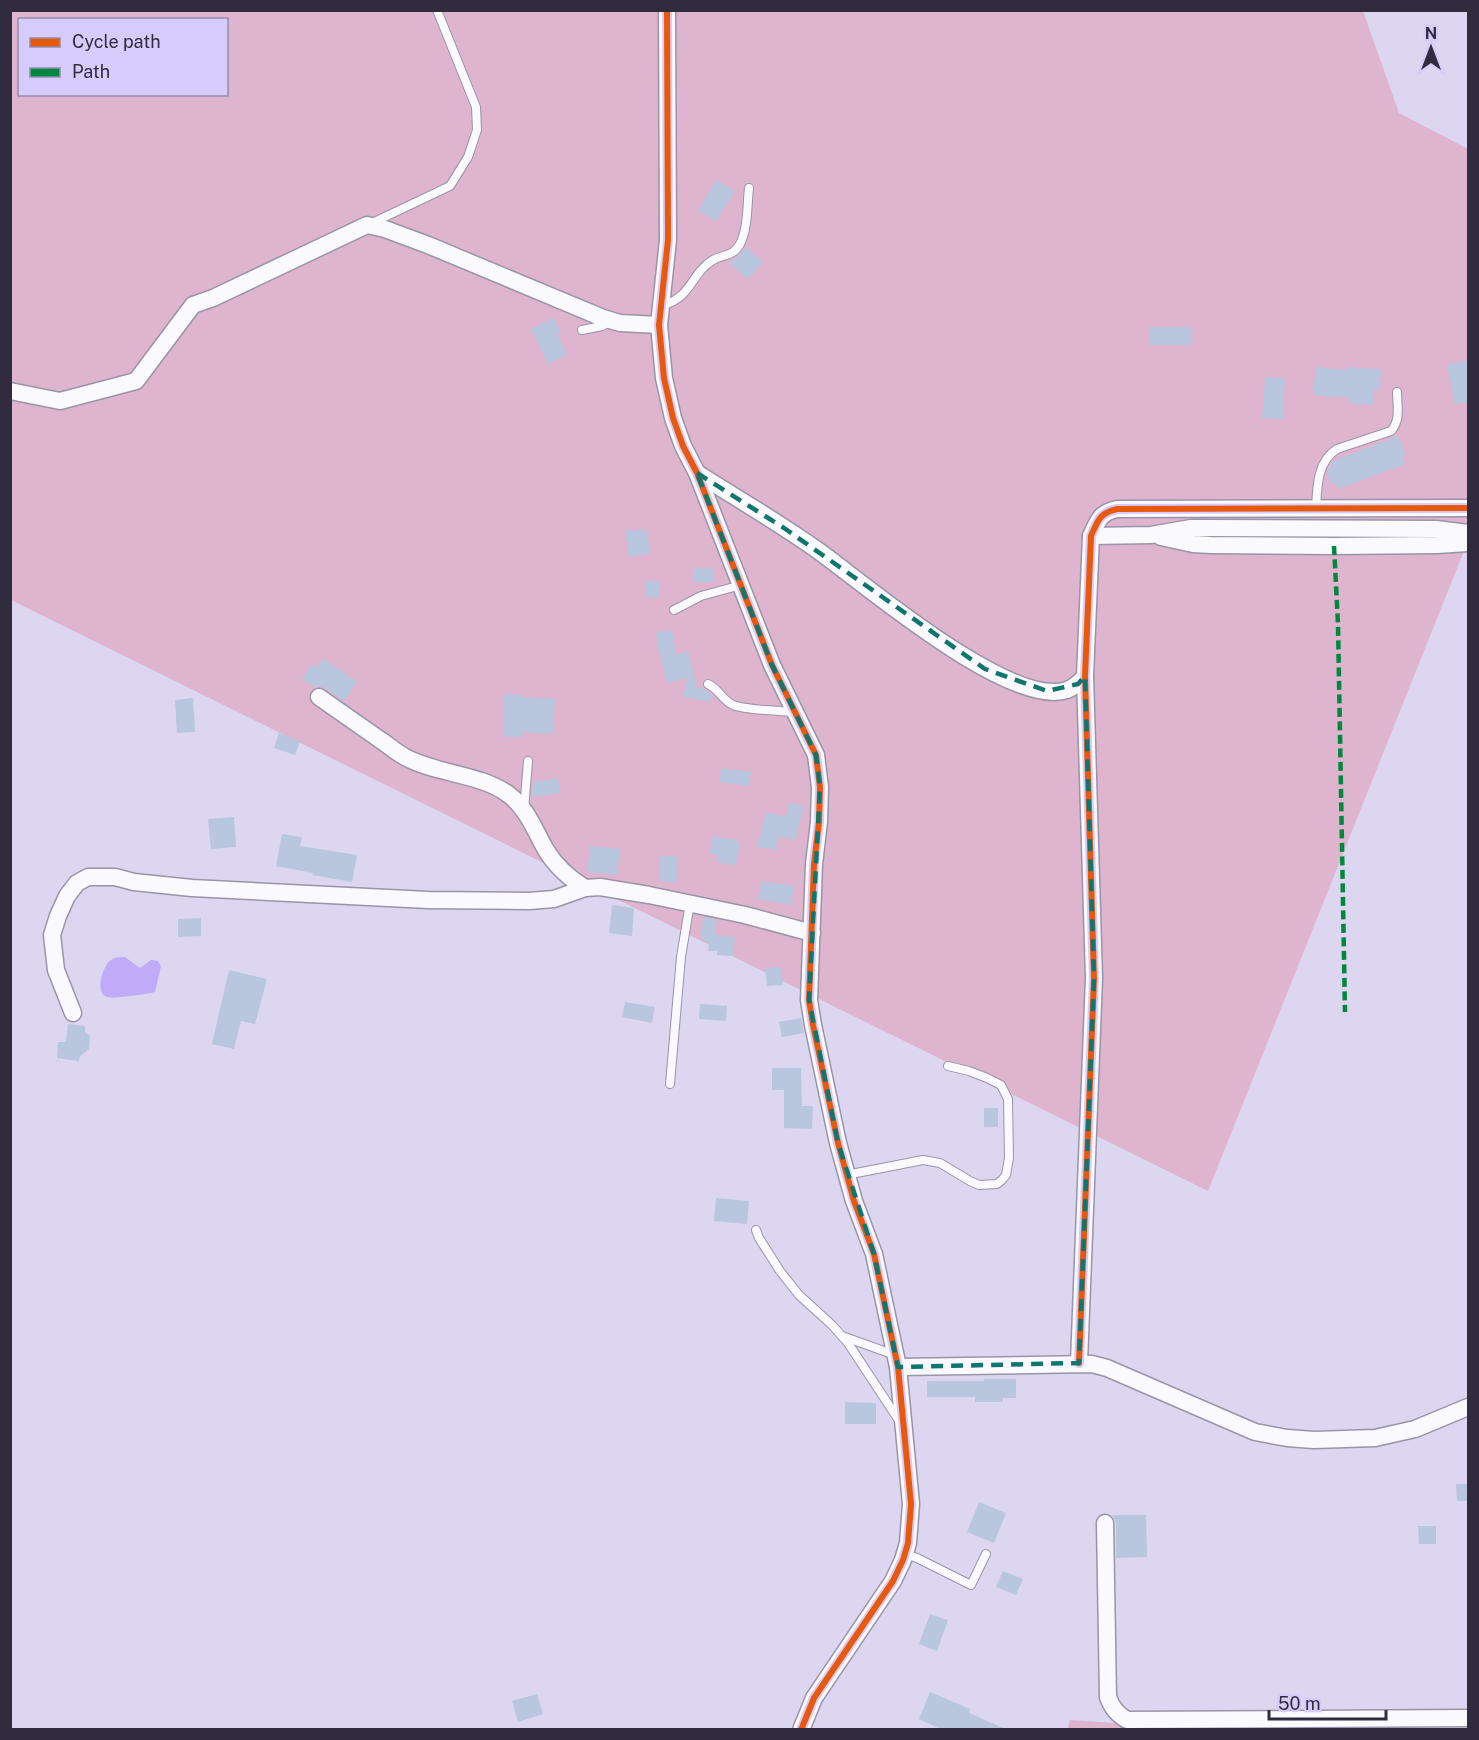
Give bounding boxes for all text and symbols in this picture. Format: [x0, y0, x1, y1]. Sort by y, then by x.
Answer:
legend [18, 18, 228, 96]
north arrow [1401, 18, 1461, 78]
text: N [1425, 24, 1437, 43]
text: Cycle path [72, 31, 161, 52]
text: Path [72, 61, 110, 82]
scale bar [1269, 1683, 1386, 1721]
text: 50 m [1278, 1693, 1321, 1714]

